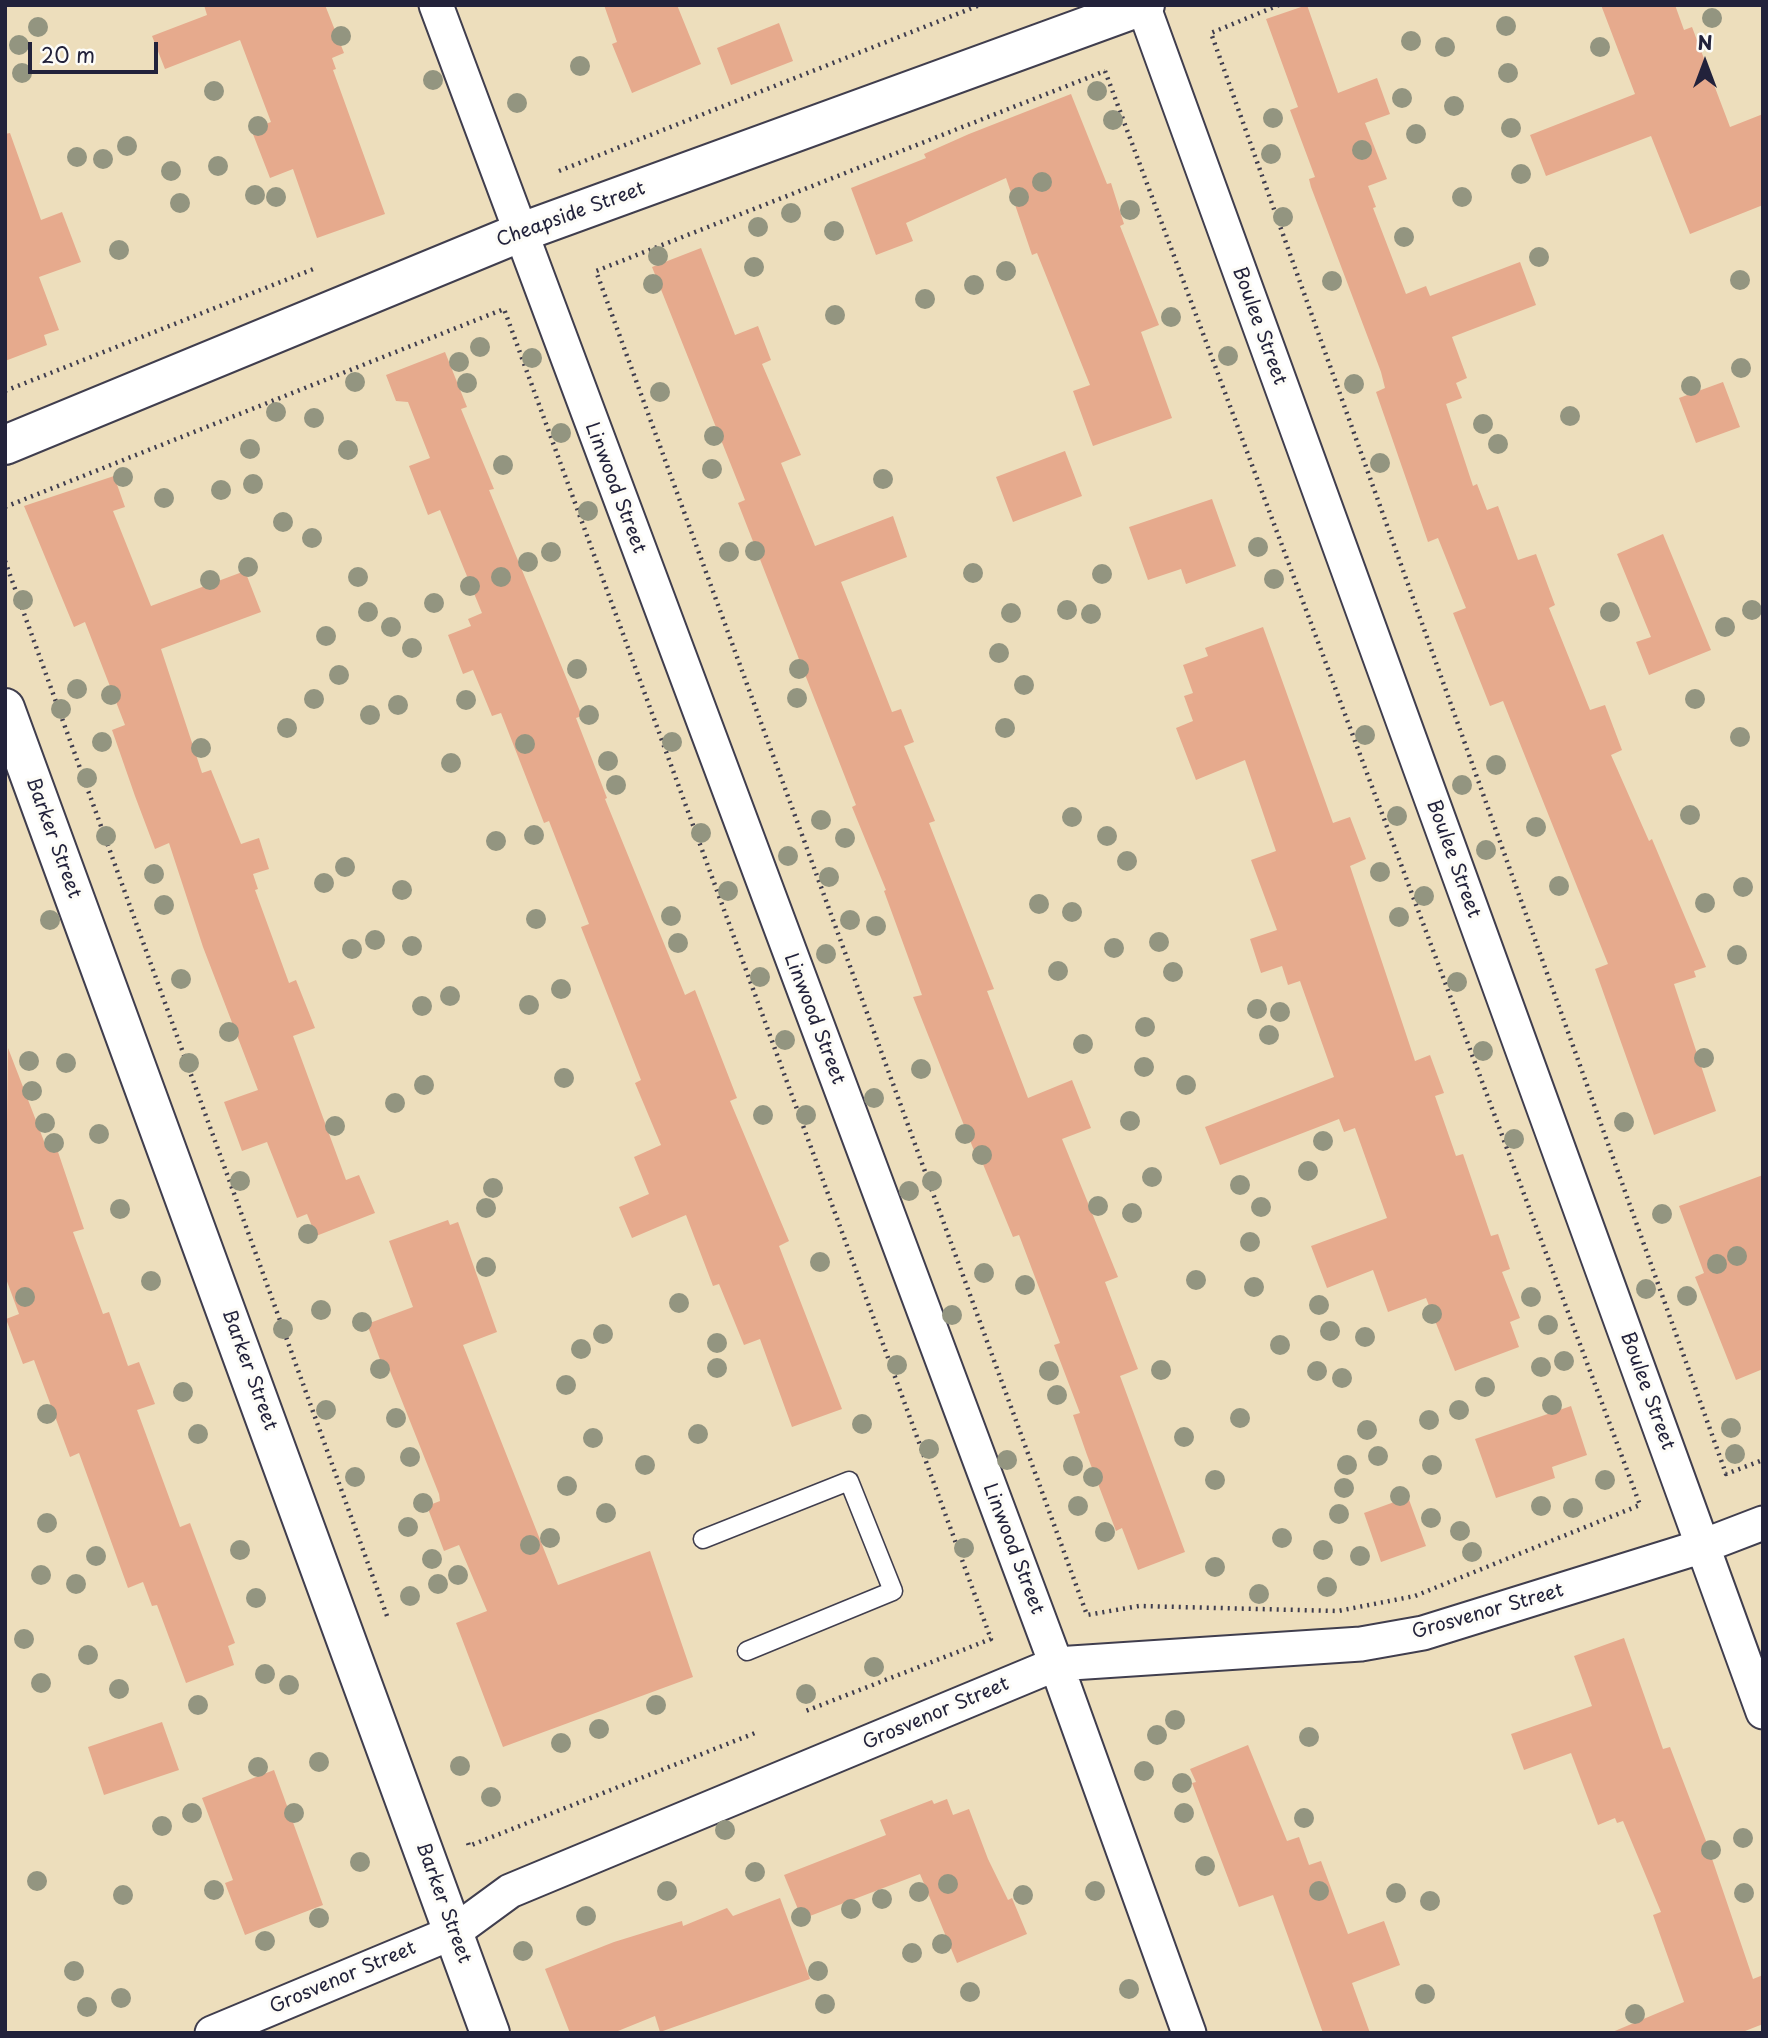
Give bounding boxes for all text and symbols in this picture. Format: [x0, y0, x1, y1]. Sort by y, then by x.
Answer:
scale bar [32, 28, 161, 72]
north arrow [1670, 28, 1740, 98]
text: N [1697, 28, 1713, 56]
text: 20 m [41, 38, 95, 70]
street label: Cheapside Street [494, 178, 648, 252]
street label: Boulee Street [1227, 264, 1291, 388]
street label: Linwood Street [580, 419, 650, 557]
street label: Barker Street [21, 774, 85, 902]
street label: Boulee Street [1421, 797, 1485, 921]
street label: Linwood Street [779, 950, 849, 1088]
street label: Barker Street [217, 1306, 281, 1434]
street label: Boulee Street [1615, 1329, 1679, 1453]
street label: Linwood Street [978, 1480, 1048, 1618]
street label: Grosvenor Street [1410, 1579, 1566, 1645]
street label: Grosvenor Street [859, 1673, 1013, 1755]
street label: Barker Street [411, 1839, 475, 1967]
street label: Grosvenor Street [266, 1937, 420, 2019]

